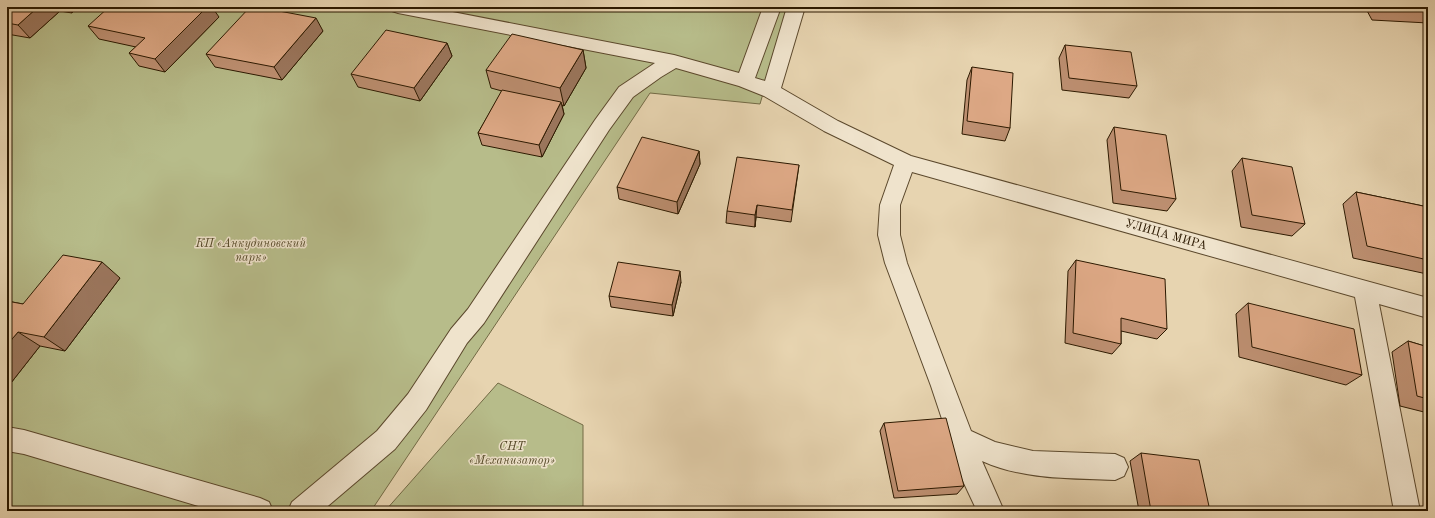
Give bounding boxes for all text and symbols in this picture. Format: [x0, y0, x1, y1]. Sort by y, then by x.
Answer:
street label: УЛИЦА МИРА [1124, 218, 1208, 252]
park label: КП «Анкудиновский парк» [195, 238, 306, 264]
park label: СНТ «Механизатор» [469, 441, 555, 467]

